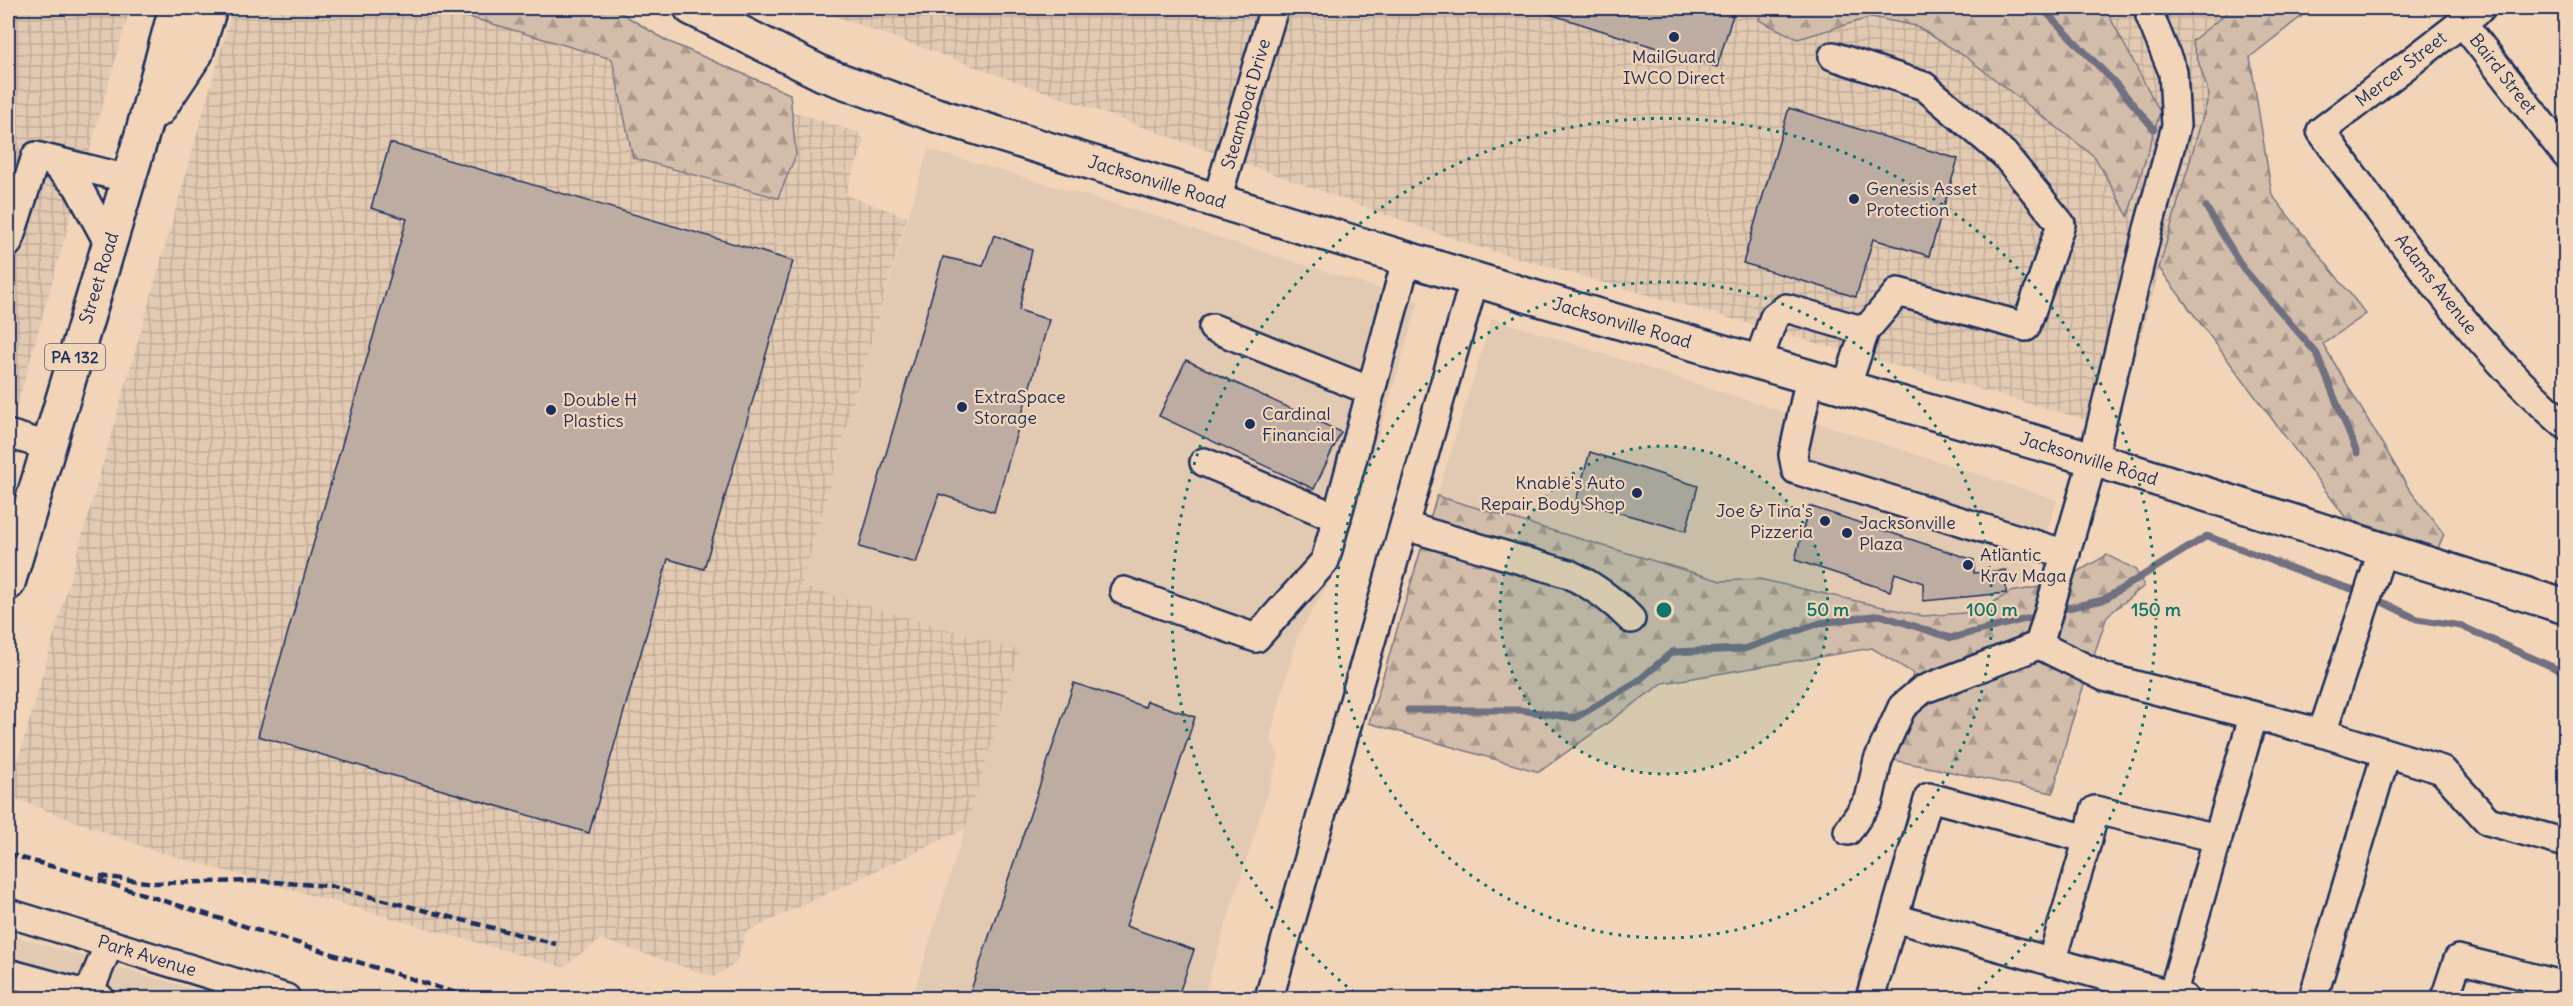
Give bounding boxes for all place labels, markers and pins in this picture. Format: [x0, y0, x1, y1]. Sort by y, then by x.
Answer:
marker: MailGuard IWCO Direct [1667, 30, 1681, 44]
place label: MailGuard IWCO Direct [1623, 45, 1725, 89]
place label: Genesis Asset Protection [1866, 177, 1977, 221]
marker: Genesis Asset Protection [1847, 192, 1861, 206]
place label: ExtraSpace Storage [974, 385, 1066, 429]
place label: Double H Plastics [563, 388, 637, 432]
marker: ExtraSpace Storage [955, 400, 969, 414]
place label: Cardinal Financial [1262, 402, 1335, 446]
marker: Double H Plastics [544, 403, 558, 417]
marker: Cardinal Financial [1243, 417, 1257, 431]
place label: Knable's Auto Repair Body Shop [1480, 471, 1625, 515]
marker: Knable's Auto Repair Body Shop [1630, 486, 1644, 500]
place label: Joe & Tina's Pizzeria [1716, 499, 1813, 543]
place label: Jacksonville Plaza [1859, 511, 1956, 555]
marker: Joe & Tina's Pizzeria [1818, 514, 1832, 528]
marker: Jacksonville Plaza [1840, 526, 1854, 540]
place label: Atlantic Krav Maga [1980, 543, 2067, 587]
marker: Atlantic Krav Maga [1961, 558, 1975, 572]
centre of rings [1654, 600, 1674, 620]

